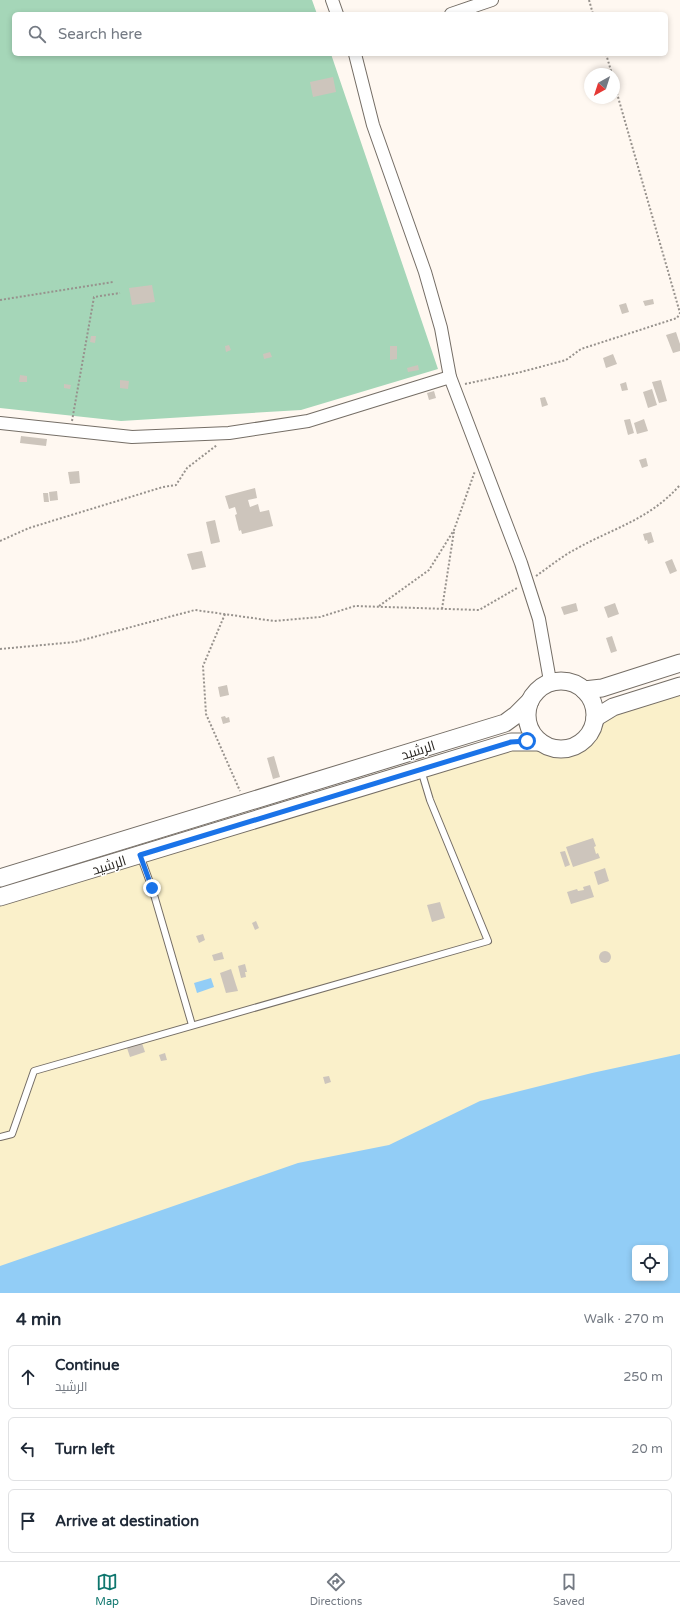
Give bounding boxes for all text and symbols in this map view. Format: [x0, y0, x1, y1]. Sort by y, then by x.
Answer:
search box [12, 12, 668, 56]
icon: search [26, 23, 48, 45]
text: Search here [58, 25, 142, 43]
north arrow [584, 68, 620, 104]
route start [518, 732, 536, 750]
street label: الرشيد [399, 737, 437, 764]
street label: الرشيد [90, 852, 128, 879]
route end [143, 879, 161, 897]
map controls [632, 1245, 668, 1281]
button: locate [632, 1245, 668, 1281]
text: 4 min [16, 1309, 61, 1330]
text: Walk · 270 m [584, 1311, 664, 1327]
text: Continue [55, 1356, 119, 1374]
icon: ahead [17, 1366, 39, 1388]
text: 250 m [623, 1369, 663, 1385]
text: الرشيد [55, 1379, 88, 1395]
icon: left [17, 1438, 39, 1460]
text: Turn left [55, 1440, 115, 1458]
text: 20 m [631, 1441, 663, 1457]
icon: arrive [17, 1510, 39, 1532]
text: Arrive at destination [55, 1512, 199, 1530]
tab: Map [95, 1571, 119, 1608]
tab: Directions [310, 1571, 362, 1608]
tab: Saved [553, 1571, 585, 1608]

